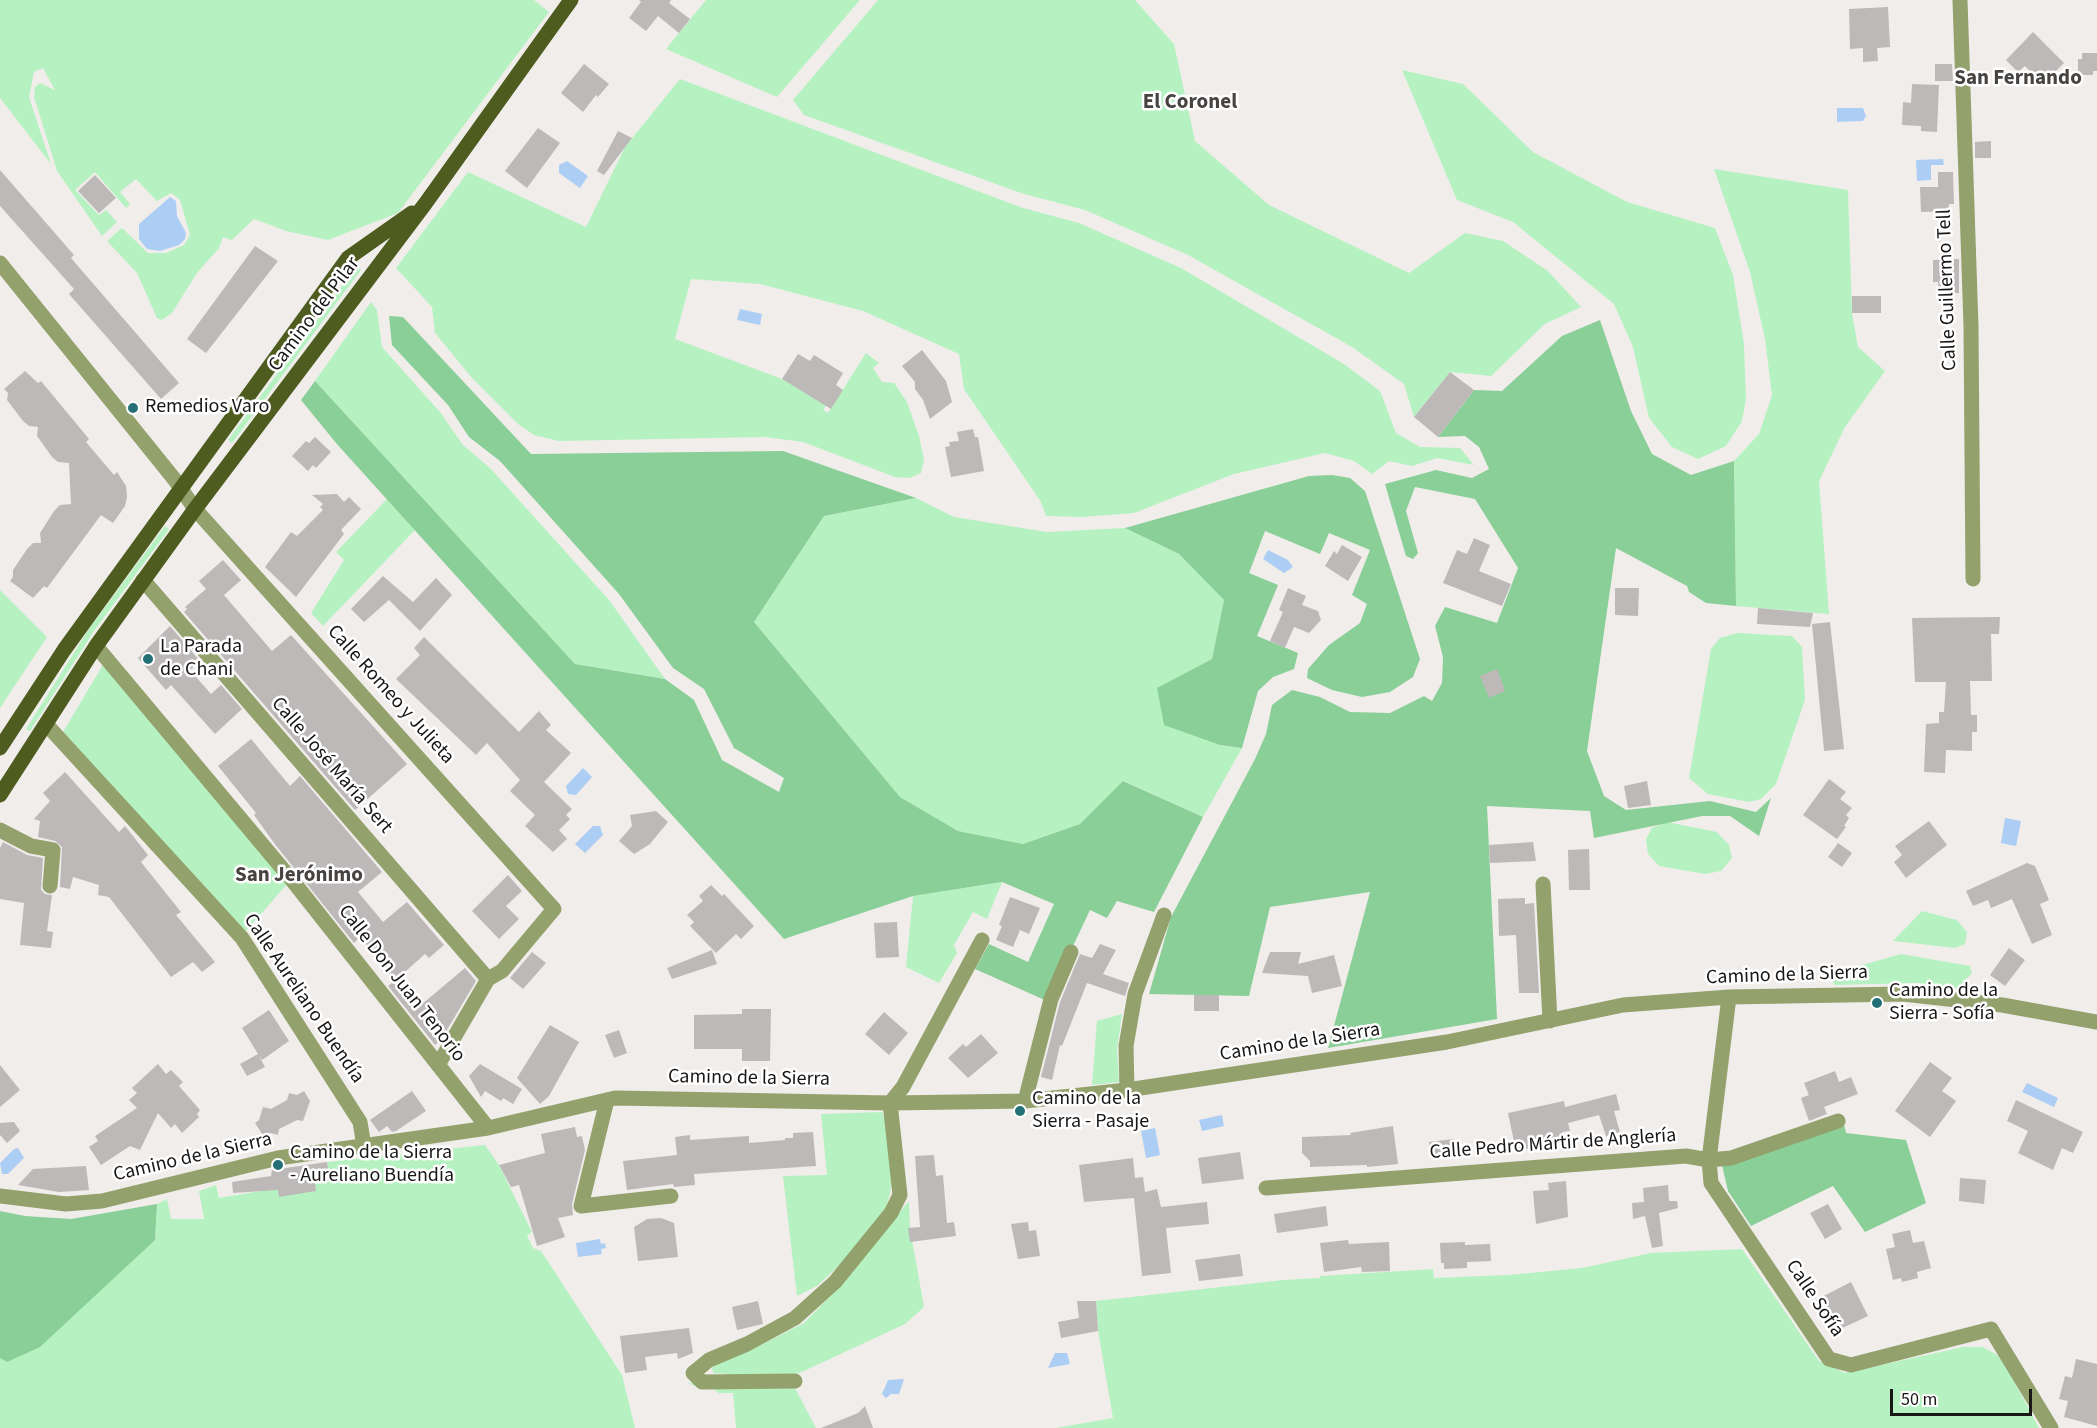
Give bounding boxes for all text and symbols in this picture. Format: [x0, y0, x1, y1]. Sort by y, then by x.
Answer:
district label: San Fernando [1954, 66, 2082, 92]
district label: El Coronel [1143, 90, 1237, 116]
street label: Calle Guillermo Tell [1933, 209, 1963, 371]
street label: Camino del Pilar [264, 253, 366, 377]
place label: Remedios Varo [145, 396, 269, 420]
marker: Remedios Varo [126, 401, 140, 415]
street label: Calle Romeo y Julieta [321, 620, 459, 770]
place label: La Parada de Chani [160, 636, 242, 683]
marker: La Parada de Chani [141, 652, 155, 666]
street label: Calle José María Sert [265, 693, 397, 839]
district label: San Jerónimo [235, 863, 363, 889]
street label: Calle Don Juan Tenorio [332, 901, 470, 1067]
street label: Calle Aureliano Buendía [237, 910, 369, 1088]
street label: Camino de la Sierra [1706, 961, 1868, 991]
place label: Camino de la Sierra - Sofía [1889, 980, 1998, 1027]
marker: Camino de la Sierra - Sofía [1870, 996, 1884, 1010]
street label: Camino de la Sierra [1218, 1018, 1382, 1068]
street label: Camino de la Sierra [668, 1066, 830, 1092]
place label: Camino de la Sierra - Pasaje [1032, 1088, 1149, 1135]
marker: Camino de la Sierra - Pasaje [1013, 1104, 1027, 1118]
street label: Calle Pedro Mártir de Anglería [1429, 1124, 1677, 1166]
street label: Camino de la Sierra [111, 1128, 275, 1188]
place label: Camino de la Sierra - Aureliano Buendía [290, 1142, 454, 1189]
marker: Camino de la Sierra - Aureliano Buendía [271, 1158, 285, 1172]
street label: Calle Sofía [1779, 1256, 1849, 1342]
scale bar [1893, 1377, 2036, 1415]
text: 50 m [1901, 1387, 1937, 1412]

